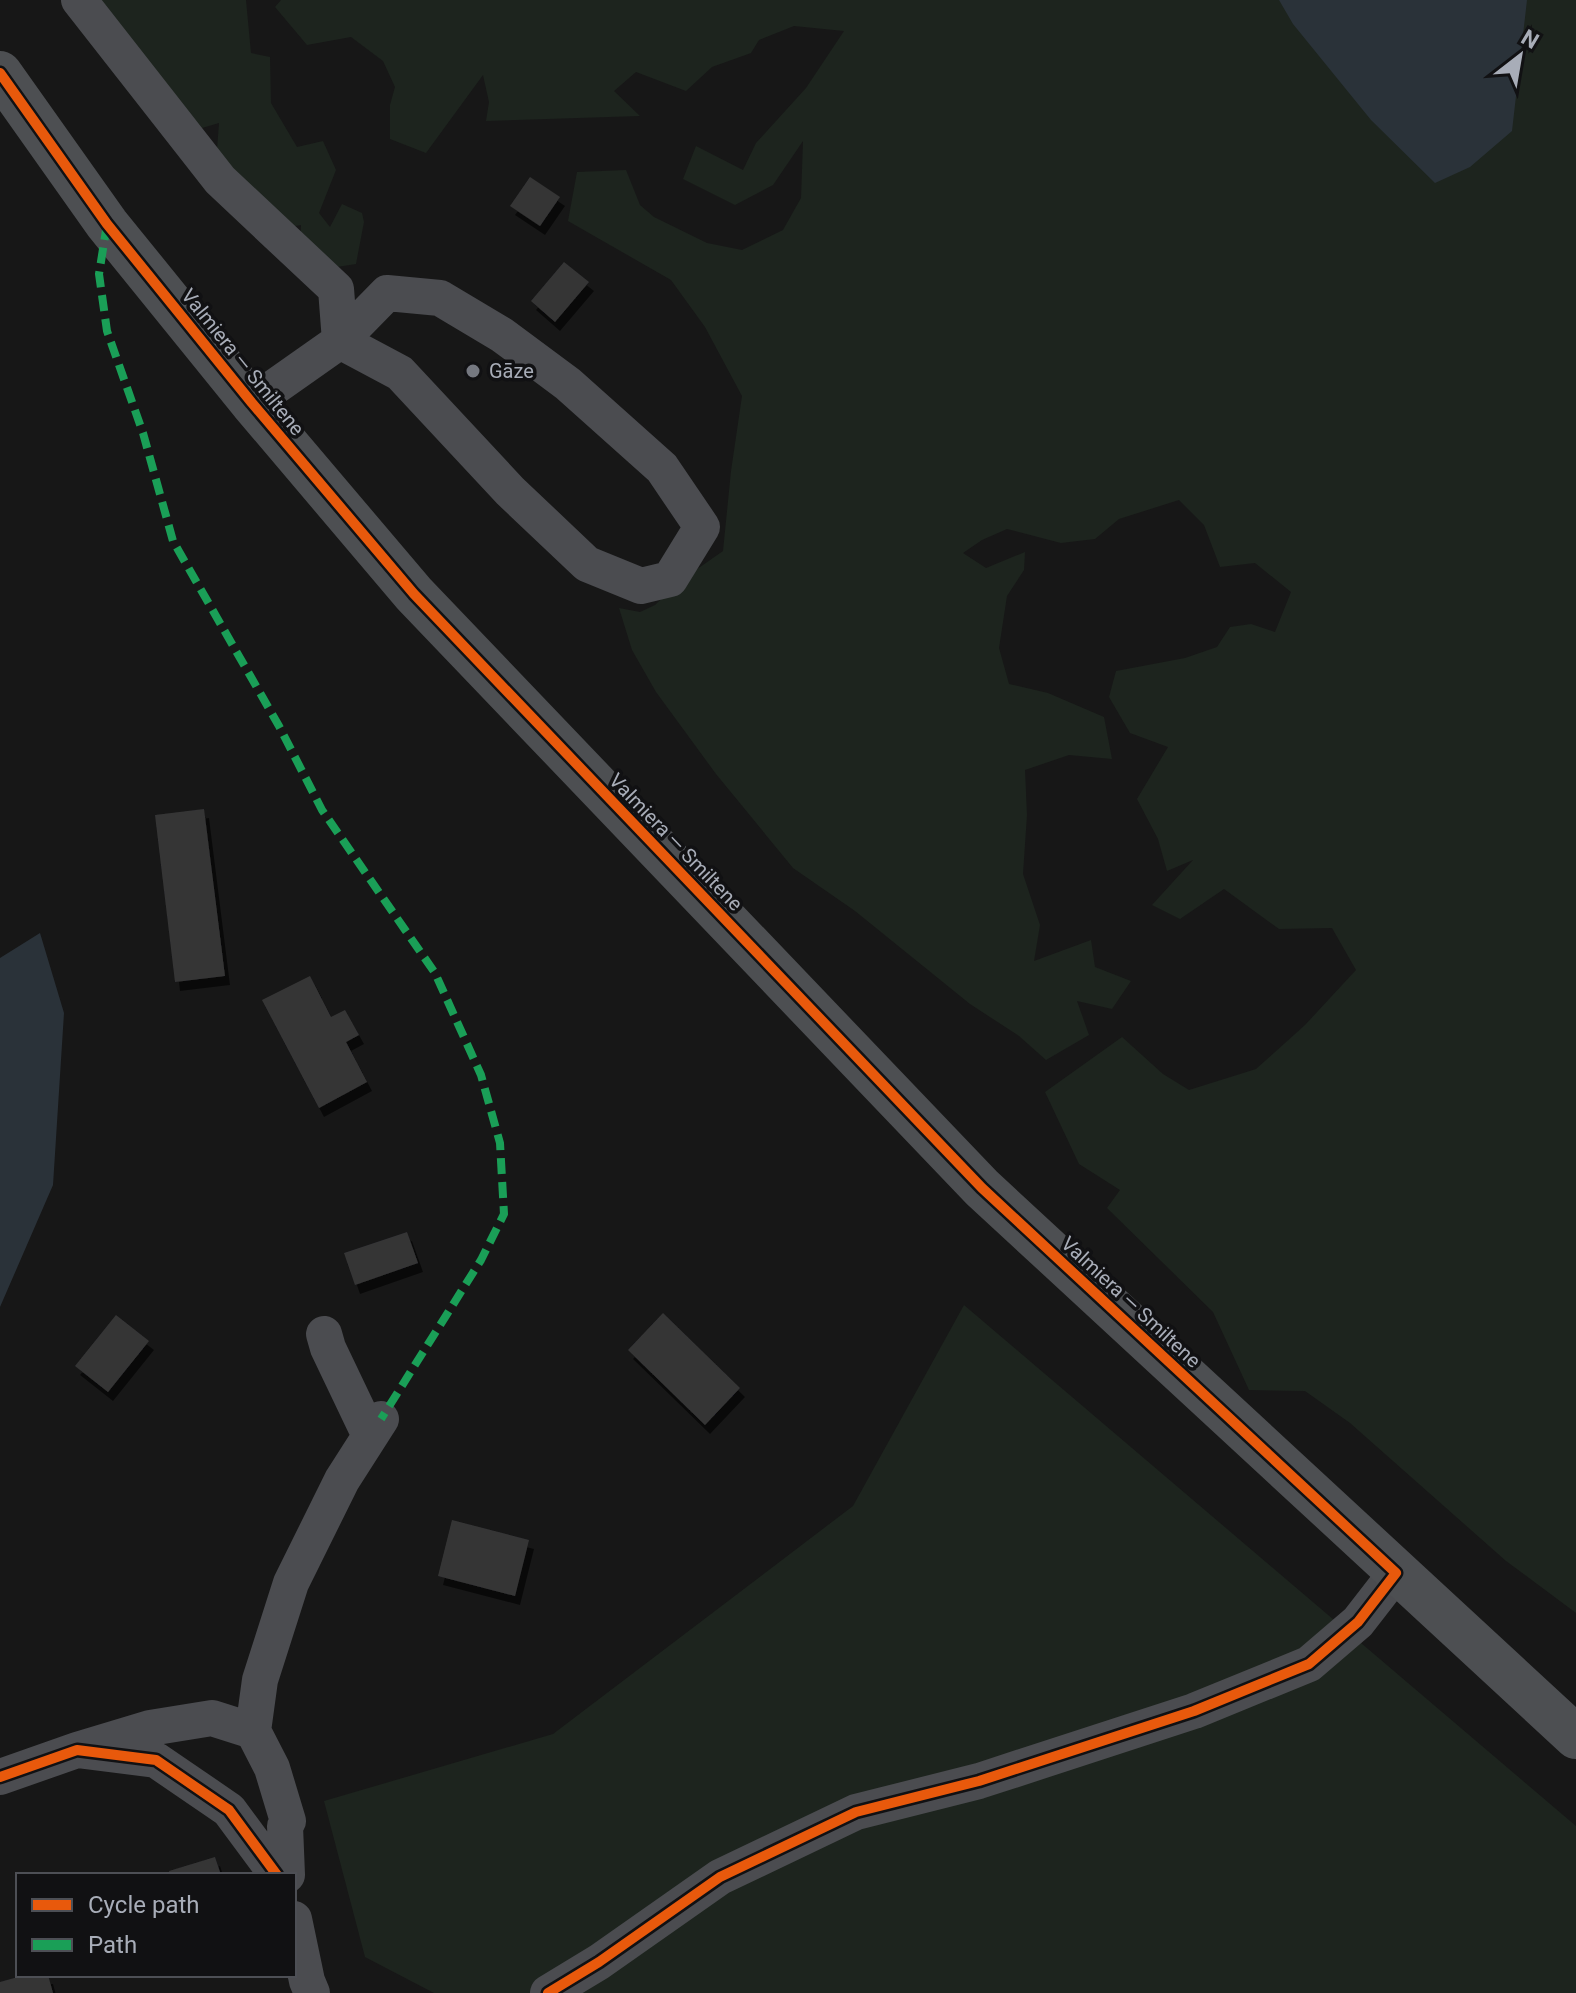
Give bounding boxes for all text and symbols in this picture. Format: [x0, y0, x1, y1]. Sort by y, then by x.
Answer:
north arrow [1480, 16, 1560, 96]
text: N [1517, 25, 1543, 54]
street label: Valmiera — Smiltene [176, 284, 310, 440]
place label: Gāze [489, 359, 534, 383]
marker: Gāze [464, 362, 482, 380]
street label: Valmiera — Smiltene [604, 768, 748, 916]
street label: Valmiera — Smiltene [1056, 1231, 1206, 1373]
legend [16, 1873, 296, 1977]
text: Cycle path [88, 1891, 200, 1919]
text: Path [88, 1931, 137, 1959]

